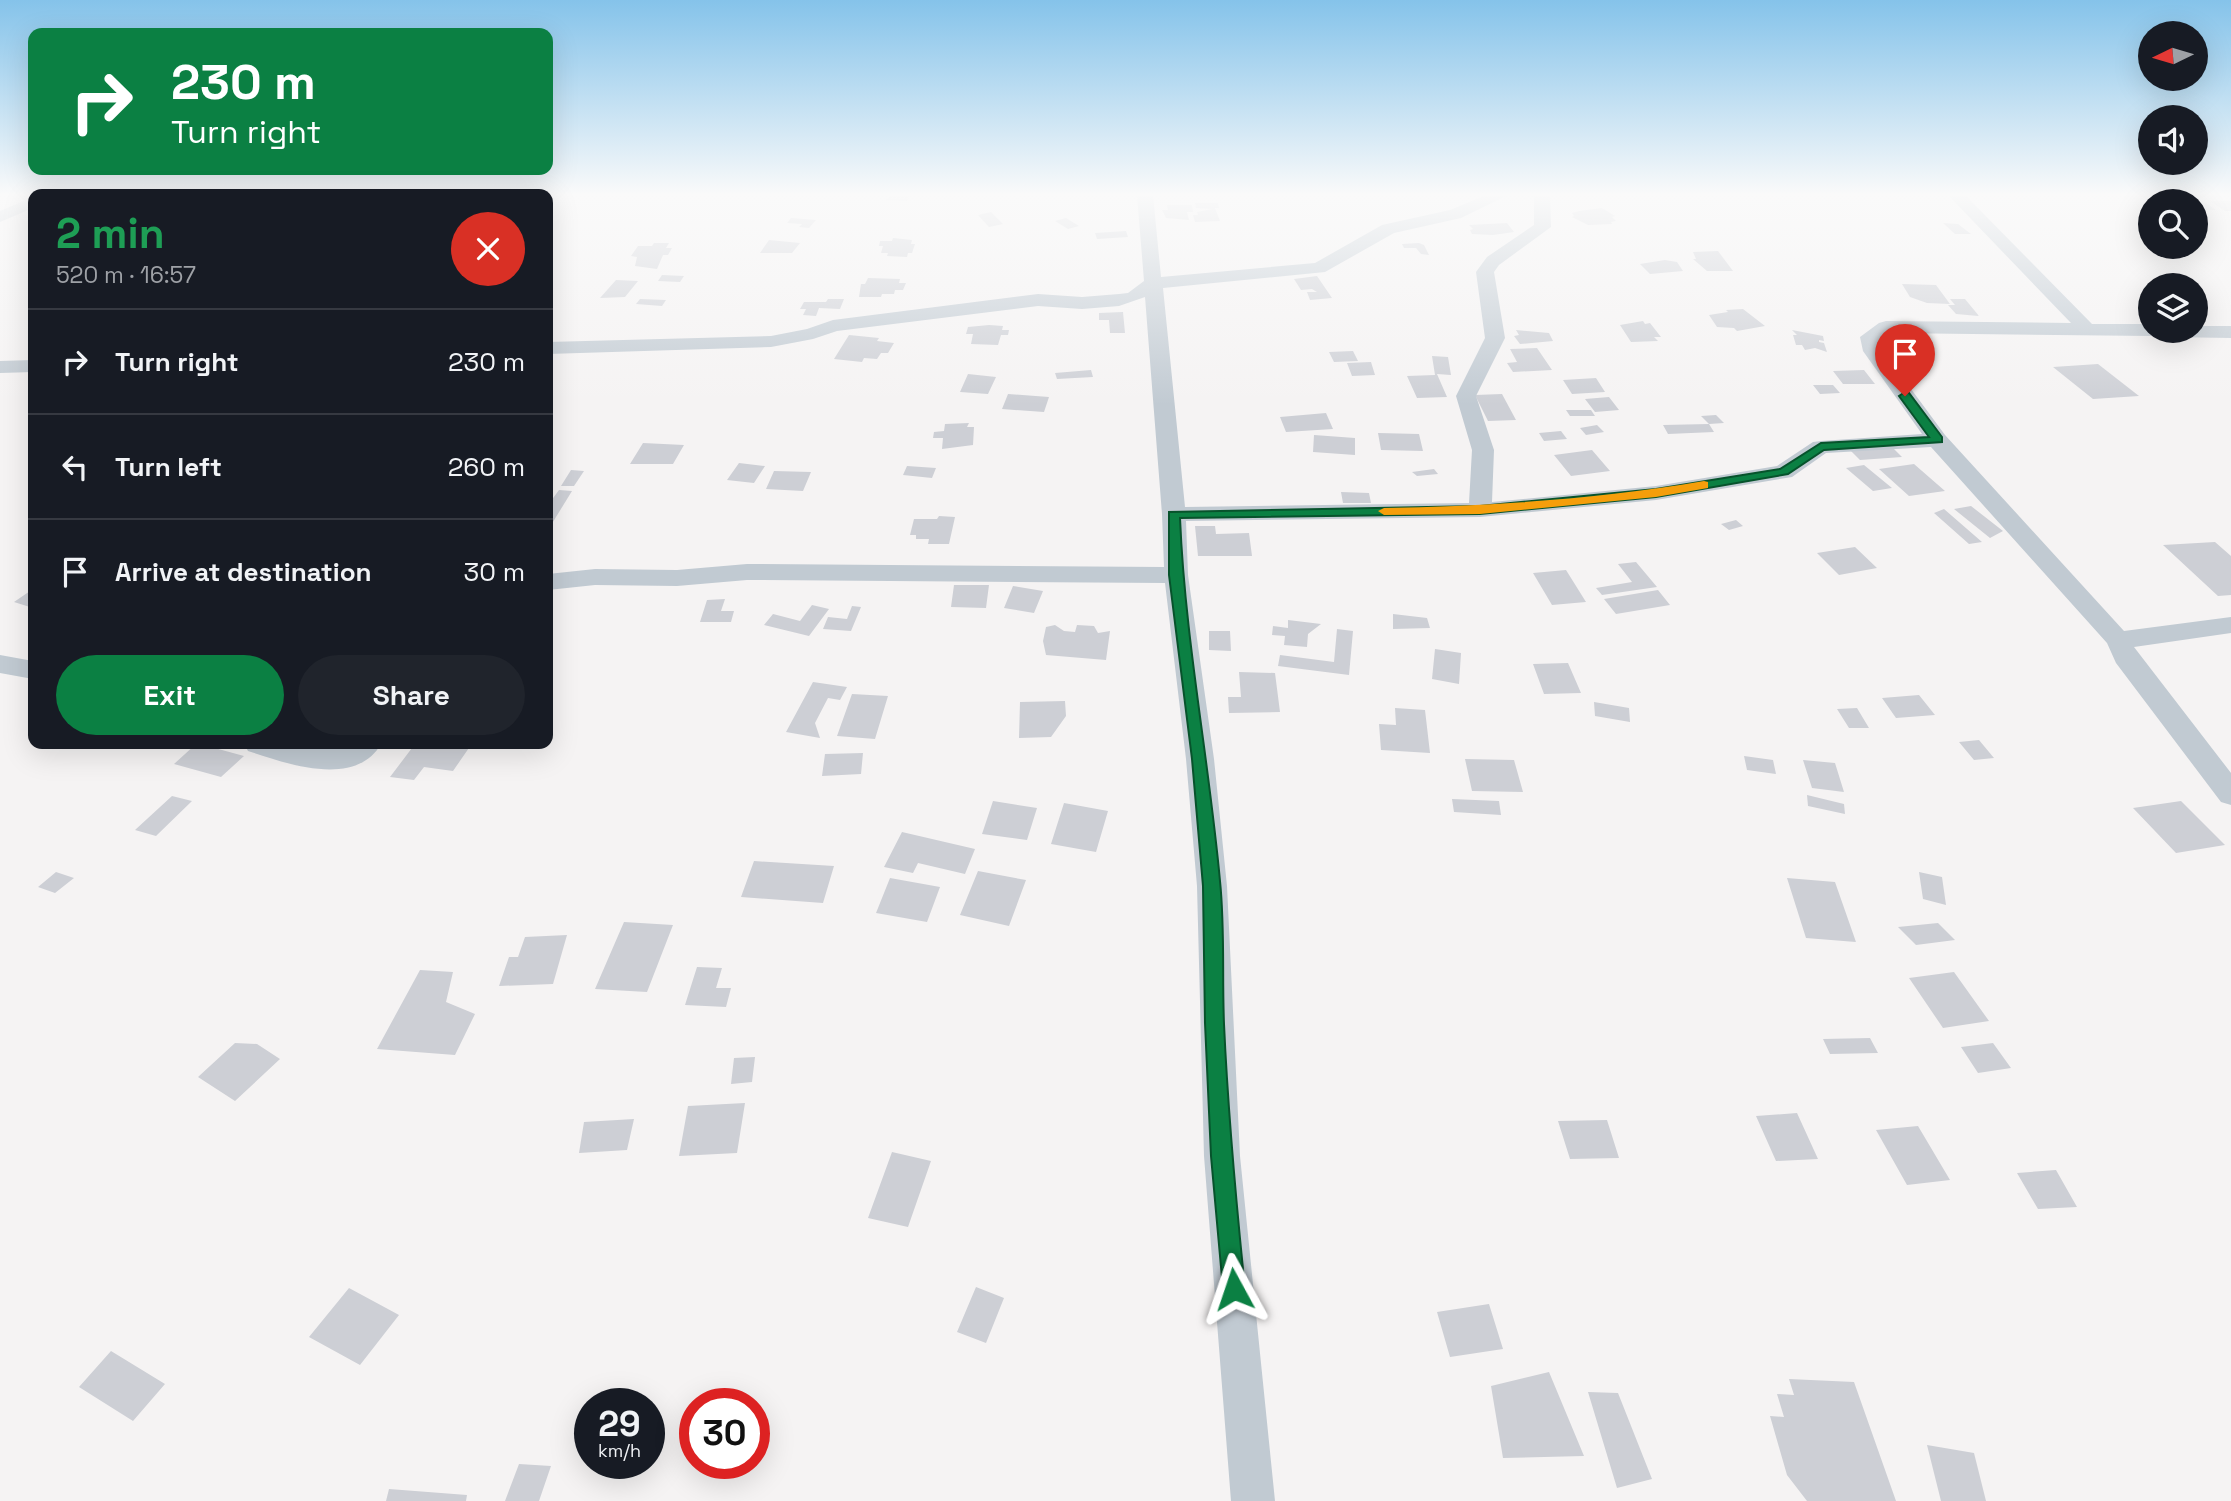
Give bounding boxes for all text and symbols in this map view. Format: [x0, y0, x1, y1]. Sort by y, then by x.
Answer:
north arrow [2138, 21, 2208, 91]
map controls [2138, 21, 2208, 343]
text: 230 m [171, 51, 316, 113]
icon: right [56, 56, 147, 147]
button: sound [2138, 105, 2208, 175]
text: Turn right [171, 112, 321, 152]
button: search [2138, 189, 2208, 259]
text: 2 min [56, 207, 165, 260]
button: close [451, 212, 525, 286]
text: 520 m · 16:57 [56, 260, 196, 290]
button: layers [2138, 273, 2208, 343]
pin [1875, 324, 1935, 396]
icon: arrive [1886, 335, 1924, 373]
icon: right [56, 343, 94, 381]
text: Turn right [115, 345, 239, 379]
text: 230 m [448, 345, 525, 379]
icon: left [56, 448, 94, 486]
text: Turn left [115, 450, 222, 484]
text: 260 m [448, 450, 525, 484]
icon: arrive [56, 553, 94, 591]
text: Arrive at destination [115, 555, 372, 589]
text: 30 m [464, 555, 525, 589]
button: Exit [56, 655, 284, 735]
button: Share [298, 655, 525, 735]
position arrow [1197, 1252, 1271, 1326]
speed limit sign: 30 [679, 1388, 770, 1479]
text: 29 [598, 1402, 641, 1446]
text: km/h [598, 1439, 641, 1462]

